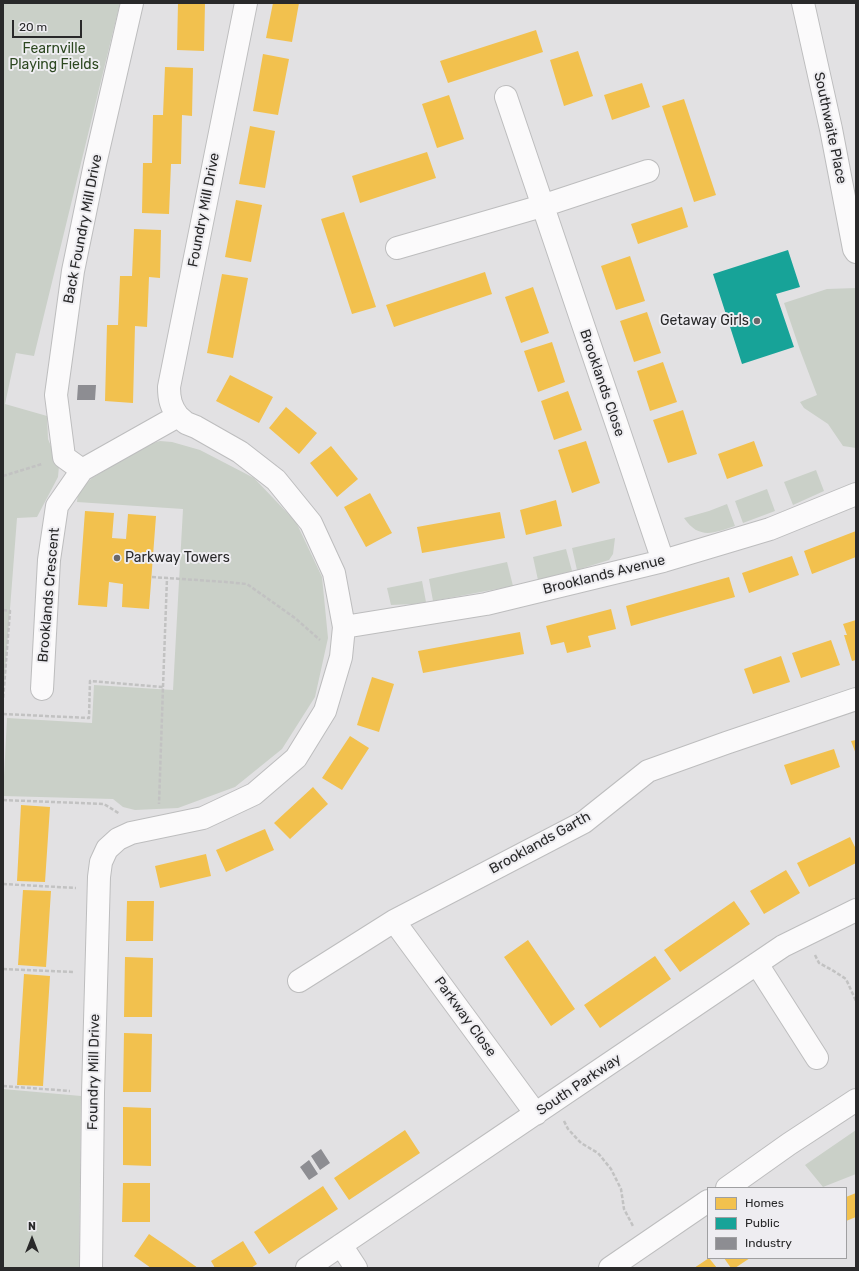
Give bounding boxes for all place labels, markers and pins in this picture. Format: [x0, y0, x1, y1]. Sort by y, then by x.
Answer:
place label: Getaway Girls [660, 313, 749, 329]
marker: Getaway Girls [752, 316, 762, 326]
place label: Parkway Towers [125, 550, 230, 566]
marker: Parkway Towers [112, 553, 122, 563]

